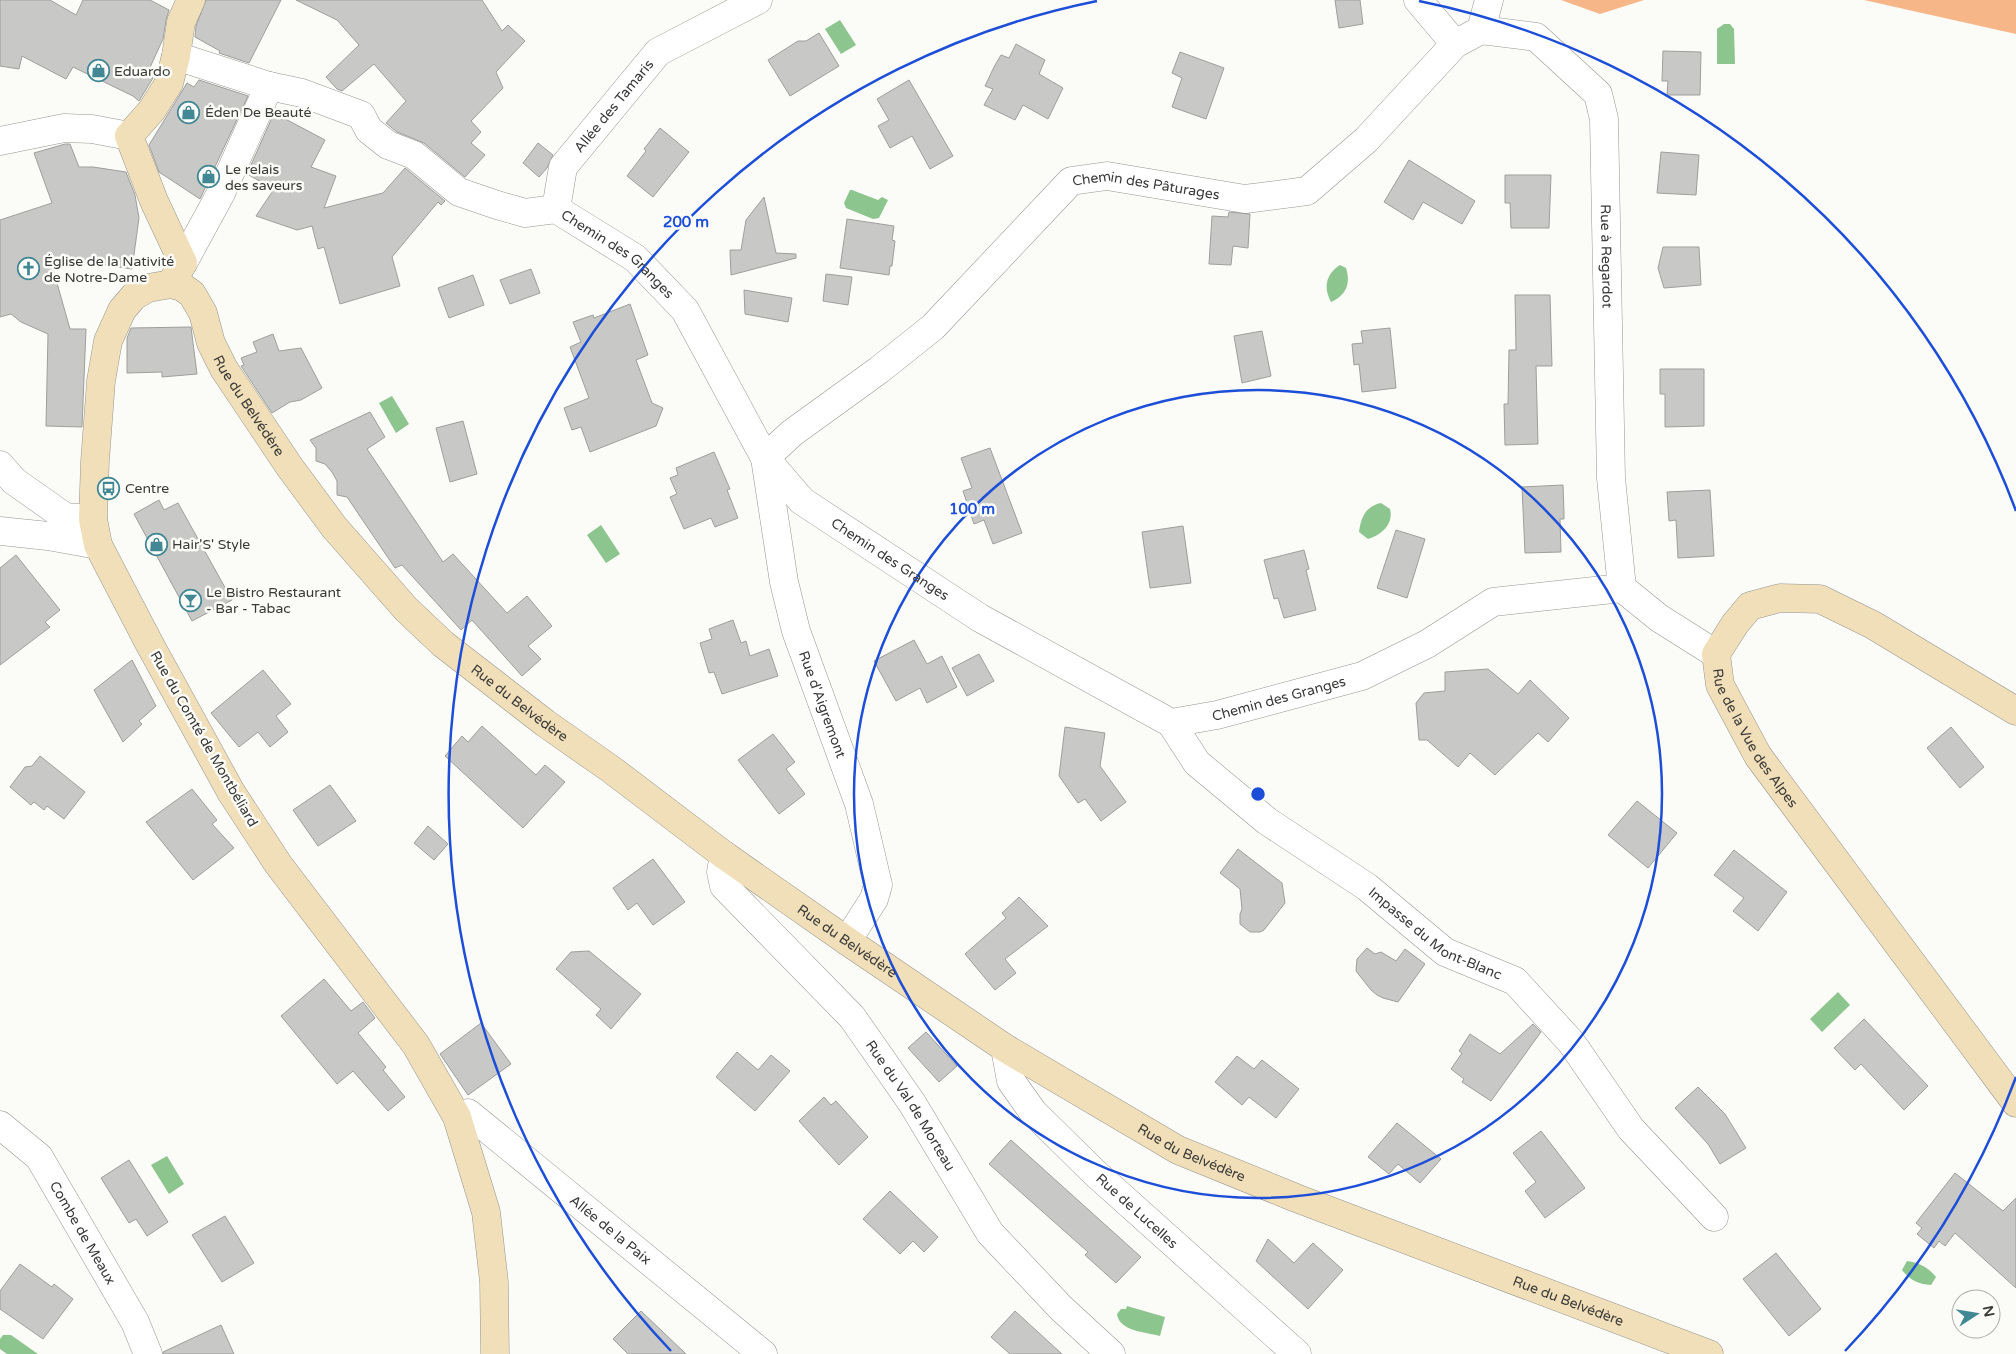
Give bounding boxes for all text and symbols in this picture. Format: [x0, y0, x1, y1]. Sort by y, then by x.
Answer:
street label: Allée des Tamaris [570, 56, 657, 156]
shop icon: Eduardo [86, 59, 110, 83]
place label: Eduardo [114, 63, 170, 80]
shop icon: Éden De Beauté [177, 100, 201, 124]
place label: Éden De Beauté [205, 104, 312, 121]
place label: Le relais des saveurs [225, 161, 303, 194]
shop icon: Le relais des saveurs [197, 165, 221, 189]
street label: Chemin des Pâturages [1071, 167, 1221, 203]
street label: Rue à Regardot [1597, 204, 1616, 309]
street label: Chemin des Granges [558, 206, 678, 302]
text: 200 m [663, 213, 709, 231]
place label: Église de la Nativité de Notre-Dame [44, 253, 174, 286]
church icon: Église de la Nativité de Notre-Dame [16, 257, 40, 281]
street label: Rue du Belvédère [210, 352, 288, 459]
bus stop icon: Centre [97, 476, 121, 500]
place label: Centre [125, 480, 169, 497]
text: 100 m [949, 500, 995, 518]
street label: Chemin des Granges [828, 514, 953, 604]
shop icon: Hair'S' Style [144, 532, 168, 556]
place label: Hair'S' Style [172, 536, 250, 553]
place label: Le Bistro Restaurant - Bar - Tabac [206, 584, 342, 617]
bar icon: Le Bistro Restaurant - Bar - Tabac [178, 588, 202, 612]
street label: Rue du Comté de Montbéliard [147, 648, 261, 830]
street label: Rue d'Aigremont [795, 648, 850, 761]
street label: Rue du Belvédère [468, 661, 571, 745]
street label: Rue de la Vue des Alpes [1709, 667, 1802, 811]
street label: Chemin des Granges [1211, 672, 1348, 724]
centre of rings [1249, 785, 1267, 803]
street label: Impasse du Mont-Blanc [1365, 883, 1505, 983]
street label: Rue du Belvédère [794, 900, 900, 981]
street label: Rue du Val de Morteau [862, 1037, 959, 1174]
street label: Rue du Belvédère [1135, 1120, 1248, 1185]
street label: Rue de Lucelles [1093, 1170, 1182, 1252]
street label: Combe de Meaux [46, 1178, 120, 1287]
street label: Allée de la Paix [566, 1191, 655, 1268]
street label: Rue du Belvédère [1510, 1272, 1626, 1330]
north arrow [1951, 1289, 2001, 1339]
text: N [1979, 1304, 1998, 1319]

